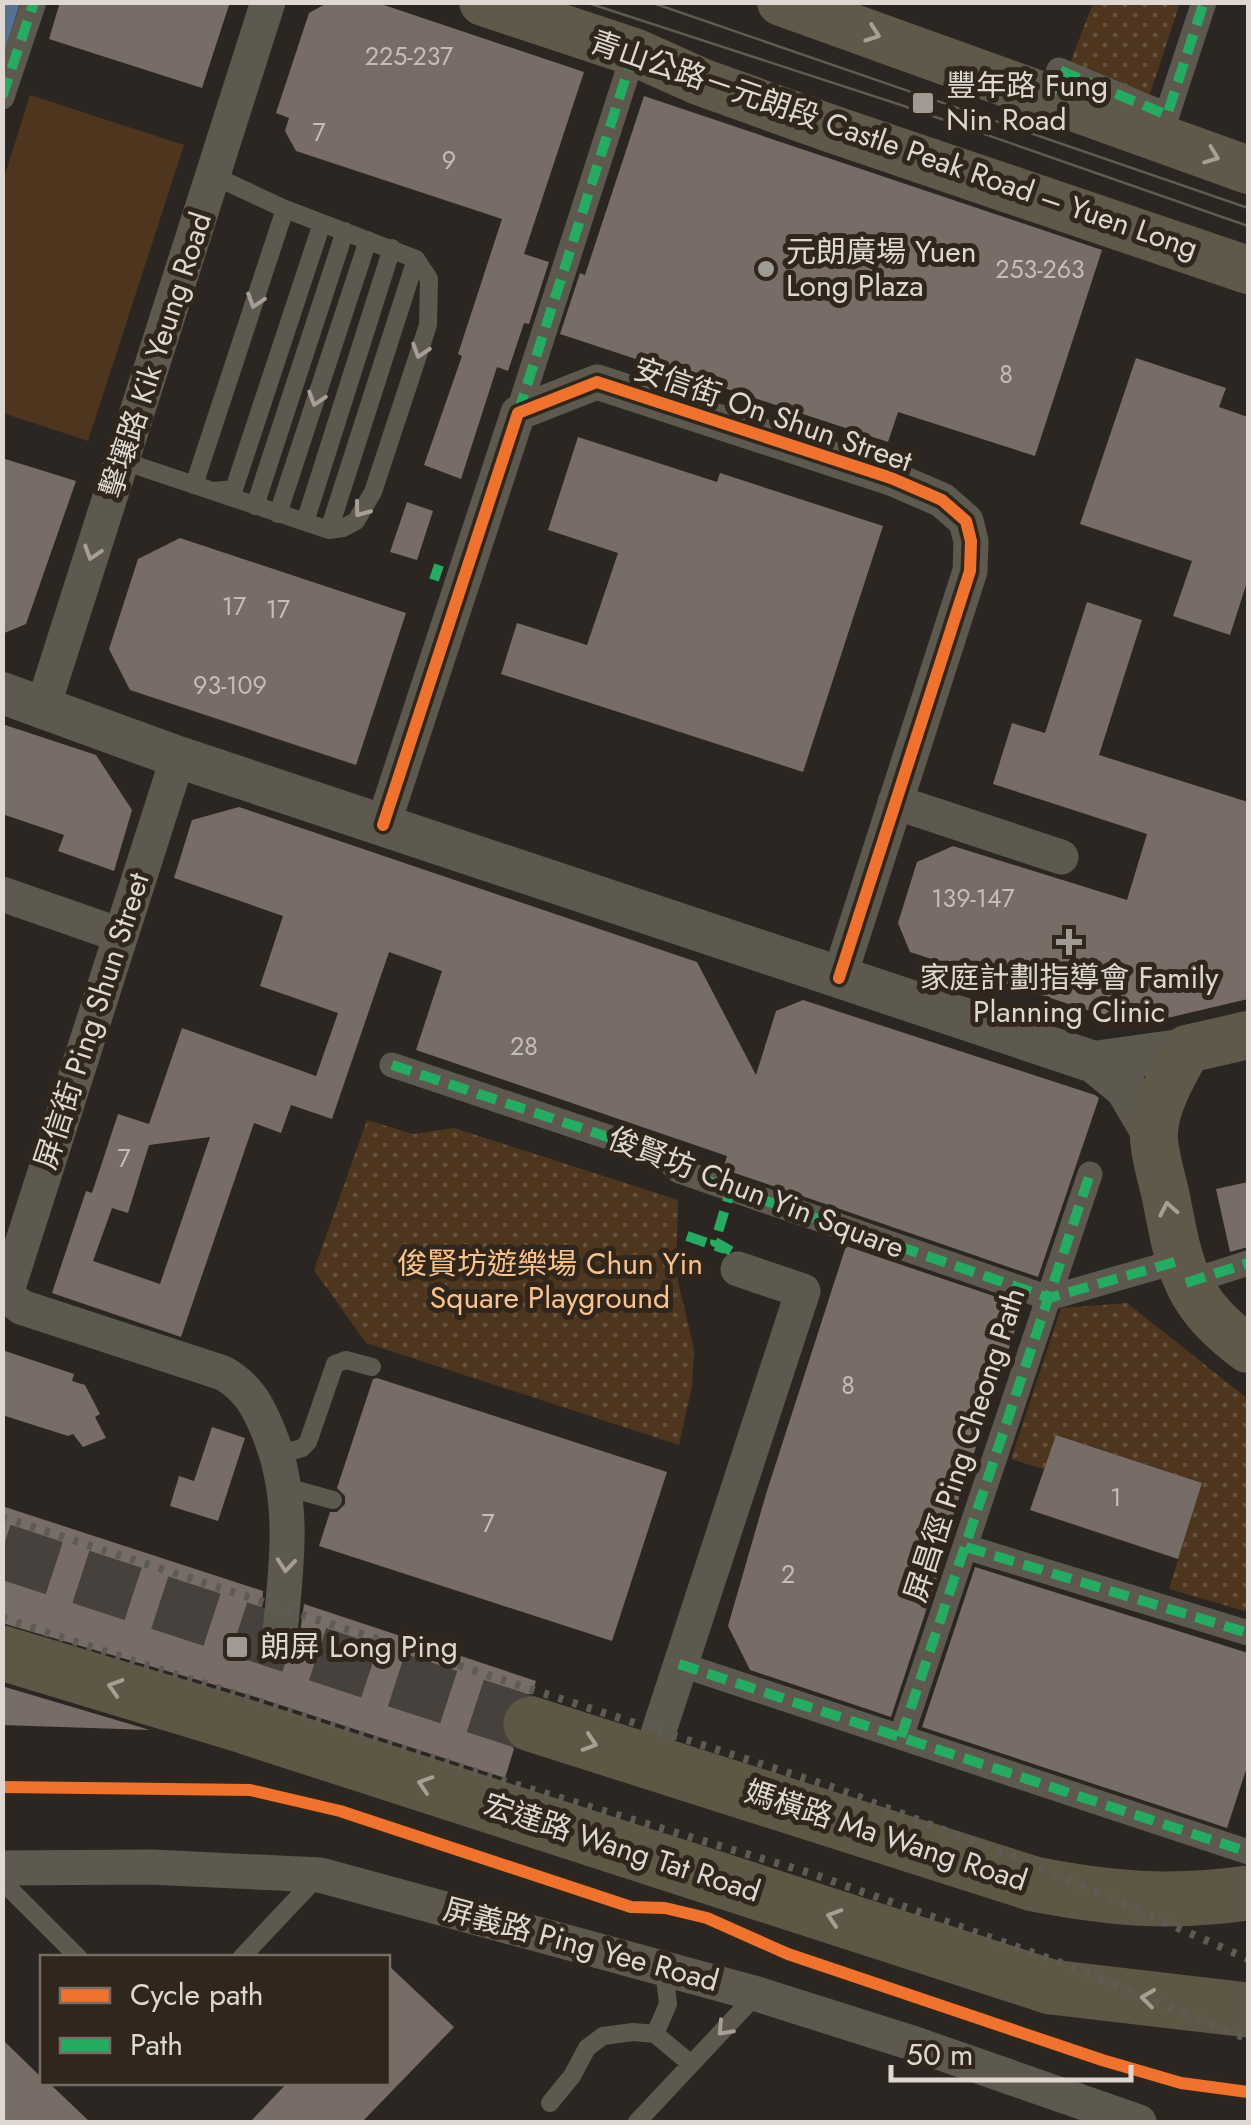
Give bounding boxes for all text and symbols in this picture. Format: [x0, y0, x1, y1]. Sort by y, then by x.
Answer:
street label: 青山公路－元朗段 Castle Peak Road – Yuen Long [584, 20, 1204, 269]
one-way arrow [864, 22, 881, 43]
house number: 225-237 [365, 38, 453, 74]
place label: 豐年路 Fung Nin Road [946, 64, 1108, 141]
marker: 豐年路 Fung Nin Road [910, 90, 936, 116]
house number: 7 [312, 114, 326, 150]
house number: 9 [442, 142, 456, 178]
one-way arrow [1203, 144, 1220, 165]
street label: 擊壤路 Kik Yeung Road [89, 207, 222, 503]
place label: 元朗廣場 Yuen Long Plaza [786, 230, 976, 307]
house number: 253-263 [995, 251, 1085, 287]
marker: 元朗廣場 Yuen Long Plaza [755, 258, 777, 280]
one-way arrow [247, 292, 267, 309]
one-way arrow [411, 341, 431, 358]
street label: 安信街 On Shun Street [628, 347, 919, 483]
house number: 8 [999, 356, 1013, 392]
one-way arrow [307, 390, 327, 407]
one-way arrow [355, 499, 373, 517]
one-way arrow [84, 544, 104, 561]
house number: 17 [222, 588, 246, 624]
house number: 17 [266, 591, 290, 627]
house number: 93-109 [193, 667, 267, 703]
street label: 屏信街 Ping Shun Street [23, 866, 160, 1175]
house number: 139-147 [931, 880, 1015, 916]
marker: 家庭計劃指導會 Family Planning Clinic [1056, 929, 1082, 955]
place label: 家庭計劃指導會 Family Planning Clinic [920, 956, 1219, 1033]
house number: 28 [510, 1028, 538, 1064]
street label: 俊賢坊 Chun Yin Square [602, 1116, 911, 1269]
house number: 7 [117, 1140, 131, 1176]
one-way arrow [1158, 1201, 1179, 1218]
park label: 俊賢坊遊樂場 Chun Yin Square Playground [397, 1242, 703, 1319]
street label: 屏昌徑 Ping Cheong Path [893, 1282, 1036, 1607]
house number: 8 [841, 1367, 855, 1403]
house number: 1 [1110, 1479, 1122, 1515]
house number: 7 [481, 1505, 495, 1541]
house number: 2 [781, 1556, 795, 1592]
one-way arrow [276, 1557, 297, 1573]
place label: 朗屏 Long Ping [260, 1625, 458, 1668]
marker: 朗屏 Long Ping [224, 1634, 250, 1660]
one-way arrow [107, 1678, 124, 1699]
one-way arrow [581, 1731, 598, 1751]
street label: 媽橫路 Ma Wang Road [740, 1770, 1033, 1901]
one-way arrow [418, 1776, 435, 1796]
street label: 宏達路 Wang Tat Road [478, 1783, 766, 1913]
street label: 屏義路 Ping Yee Road [439, 1887, 724, 2002]
one-way arrow [827, 1908, 844, 1928]
legend [40, 1955, 390, 2085]
text: Cycle path [130, 1973, 263, 2016]
one-way arrow [1139, 1988, 1155, 2009]
one-way arrow [718, 2017, 736, 2036]
scale bar [891, 2020, 1131, 2082]
text: Path [130, 2023, 183, 2066]
text: 50 m [906, 2033, 973, 2076]

